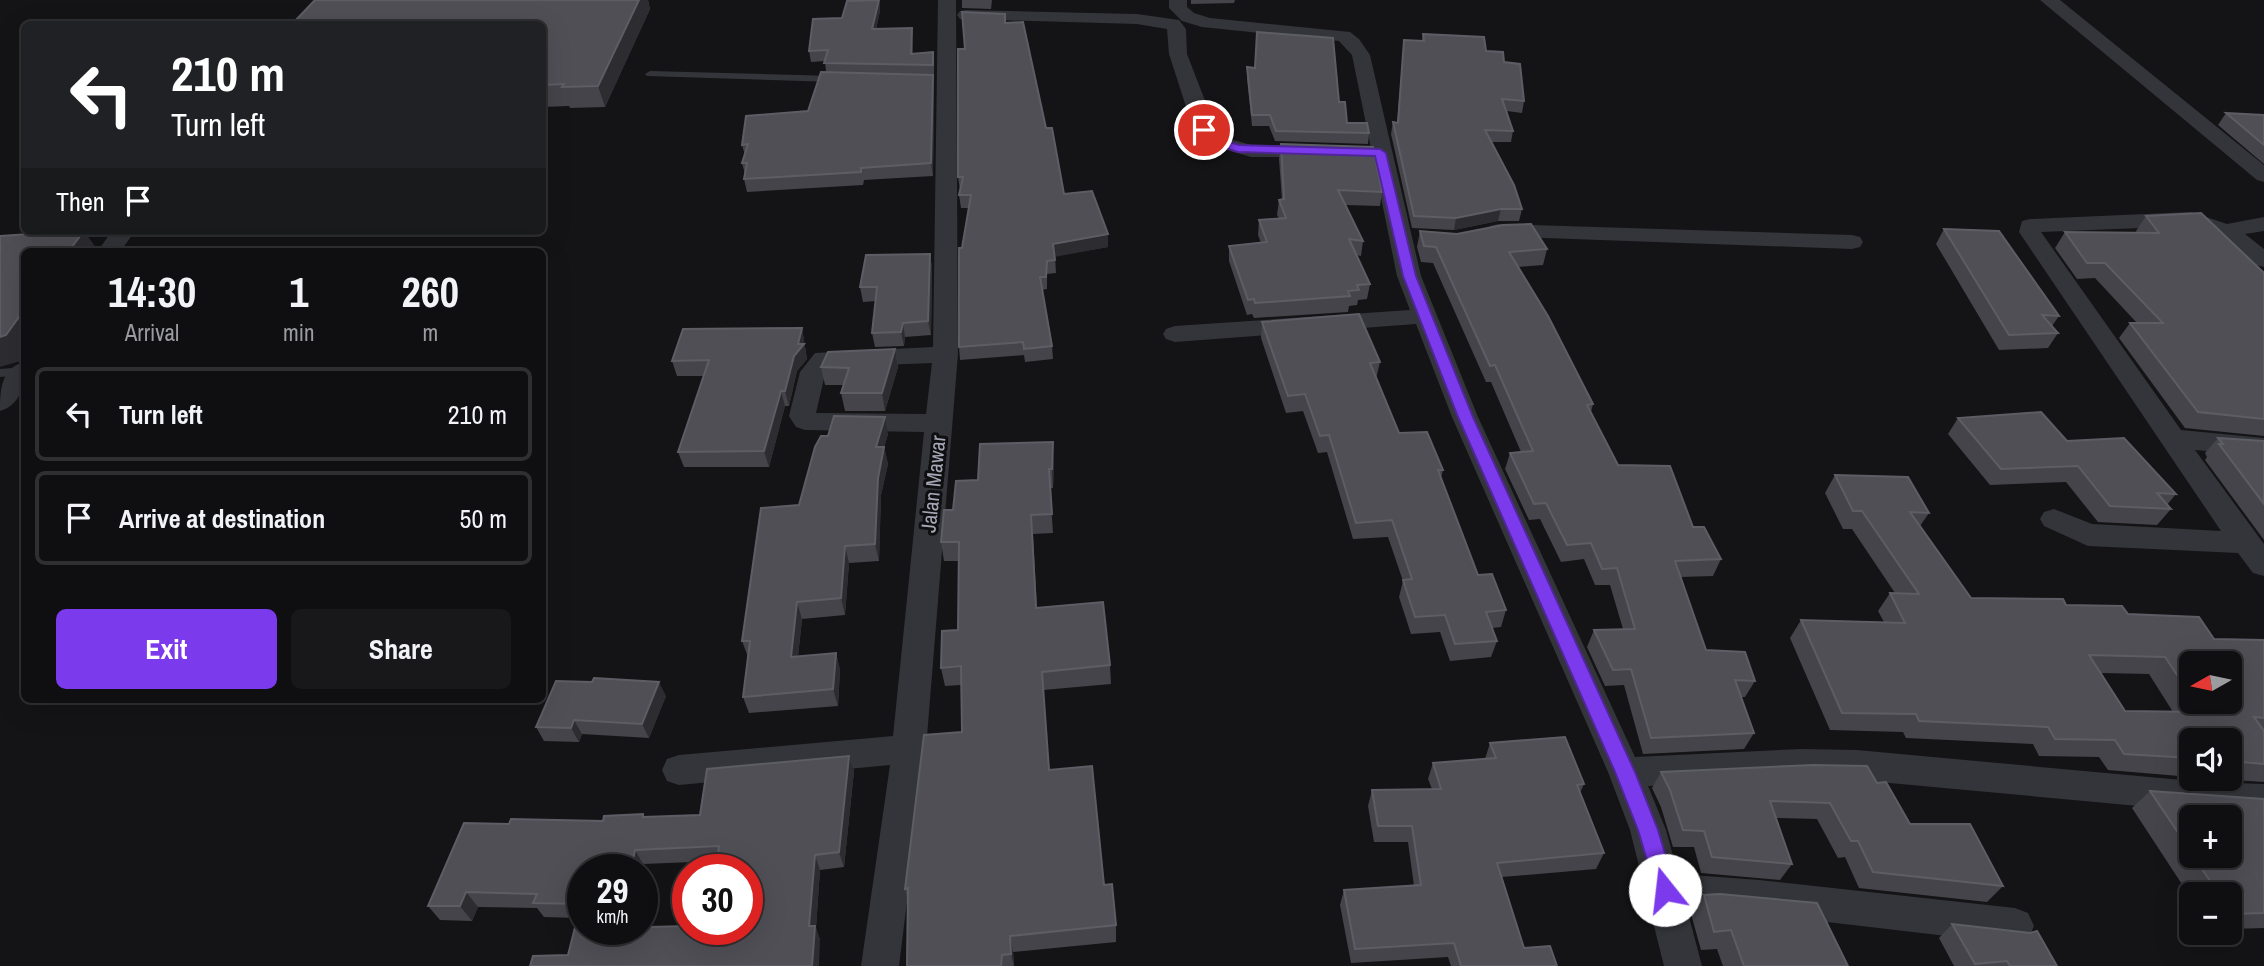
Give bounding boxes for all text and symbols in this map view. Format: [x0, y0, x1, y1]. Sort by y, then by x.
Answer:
text: 210 m [171, 40, 285, 106]
icon: left [56, 49, 147, 140]
pin [1174, 100, 1234, 160]
text: Turn left [171, 103, 265, 146]
icon: arrive [1185, 111, 1223, 149]
icon: arrive [119, 182, 157, 220]
text: Then [56, 184, 105, 219]
text: 14:30 [108, 264, 196, 320]
text: 1 [289, 264, 308, 320]
text: 260 [402, 264, 459, 320]
text: Arrival [125, 317, 179, 348]
text: min [283, 317, 315, 348]
text: m [422, 317, 438, 348]
icon: left [60, 395, 98, 433]
text: Turn left [119, 397, 203, 432]
text: 210 m [448, 397, 507, 432]
street label: Jalan Mawar [913, 434, 953, 534]
icon: arrive [60, 499, 98, 537]
text: Arrive at destination [119, 501, 325, 536]
text: 50 m [460, 501, 507, 536]
button: Exit [56, 609, 277, 689]
button: Share [291, 609, 511, 689]
north arrow [2179, 651, 2242, 714]
map controls [2179, 651, 2242, 945]
button: sound [2179, 728, 2242, 791]
button: + [2179, 805, 2242, 868]
position arrow [1628, 853, 1702, 927]
speed limit sign: 30 [672, 854, 763, 945]
text: 29 [597, 867, 628, 914]
button: − [2179, 882, 2242, 945]
text: km/h [597, 904, 629, 929]

